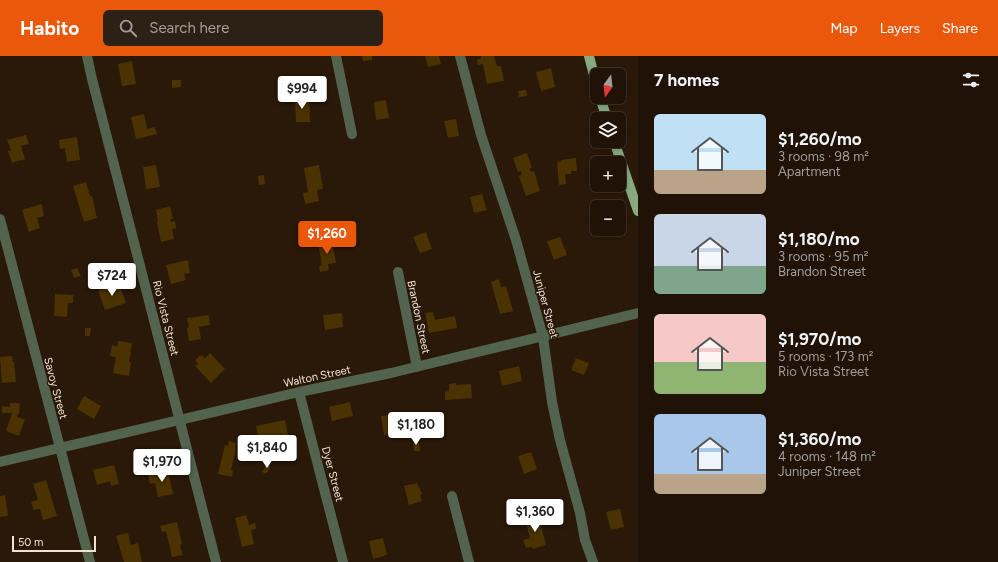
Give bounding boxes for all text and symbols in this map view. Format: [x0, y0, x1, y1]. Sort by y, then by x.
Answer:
search box [103, 10, 383, 46]
text: Habito [20, 17, 79, 40]
icon: search [117, 17, 139, 39]
text: Search here [149, 19, 229, 37]
text: Map [830, 20, 858, 37]
text: Layers [880, 20, 920, 37]
text: Share [942, 20, 978, 37]
north arrow [590, 68, 626, 104]
map controls [590, 68, 626, 236]
icon: filters [960, 69, 982, 91]
text: 7 homes [654, 70, 719, 90]
pin: $994 [278, 76, 326, 110]
text: $994 [287, 81, 317, 96]
button: layers [590, 112, 626, 148]
text: $1,260/mo [778, 129, 862, 149]
icon: home [686, 130, 734, 178]
text: 3 rooms · 98 m² [778, 149, 869, 164]
button: + [590, 156, 626, 192]
text: Apartment [778, 164, 841, 179]
button: − [590, 200, 626, 236]
pin: $1,260 [294, 221, 360, 255]
text: $1,260 [307, 226, 347, 241]
text: $1,180/mo [778, 229, 860, 249]
icon: home [686, 230, 734, 278]
text: 3 rooms · 95 m² [778, 249, 868, 264]
pin: $724 [88, 263, 136, 297]
text: Brandon Street [778, 264, 866, 279]
text: $724 [97, 268, 127, 283]
street label: Juniper Street [530, 269, 561, 340]
street label: Rio Vista Street [150, 279, 181, 357]
street label: Brandon Street [404, 279, 433, 355]
text: $1,970/mo [778, 329, 861, 349]
icon: home [686, 330, 734, 378]
text: 5 rooms · 173 m² [778, 349, 873, 364]
street label: Savoy Street [41, 356, 70, 420]
street label: Walton Street [282, 363, 352, 390]
text: Rio Vista Street [778, 364, 869, 379]
pin: $1,180 [383, 412, 449, 446]
text: $1,180 [397, 417, 435, 432]
text: $1,360/mo [778, 429, 861, 449]
icon: home [686, 430, 734, 478]
pin: $1,840 [234, 435, 300, 469]
text: $1,840 [247, 440, 287, 455]
street label: Dyer Street [319, 445, 346, 503]
pin: $1,970 [129, 449, 195, 483]
text: 4 rooms · 148 m² [778, 449, 876, 464]
text: $1,970 [142, 454, 182, 469]
text: Juniper Street [778, 464, 861, 479]
pin: $1,360 [502, 499, 568, 533]
text: $1,360 [515, 504, 555, 519]
scale bar [12, 534, 96, 553]
text: 50 m [18, 536, 43, 549]

